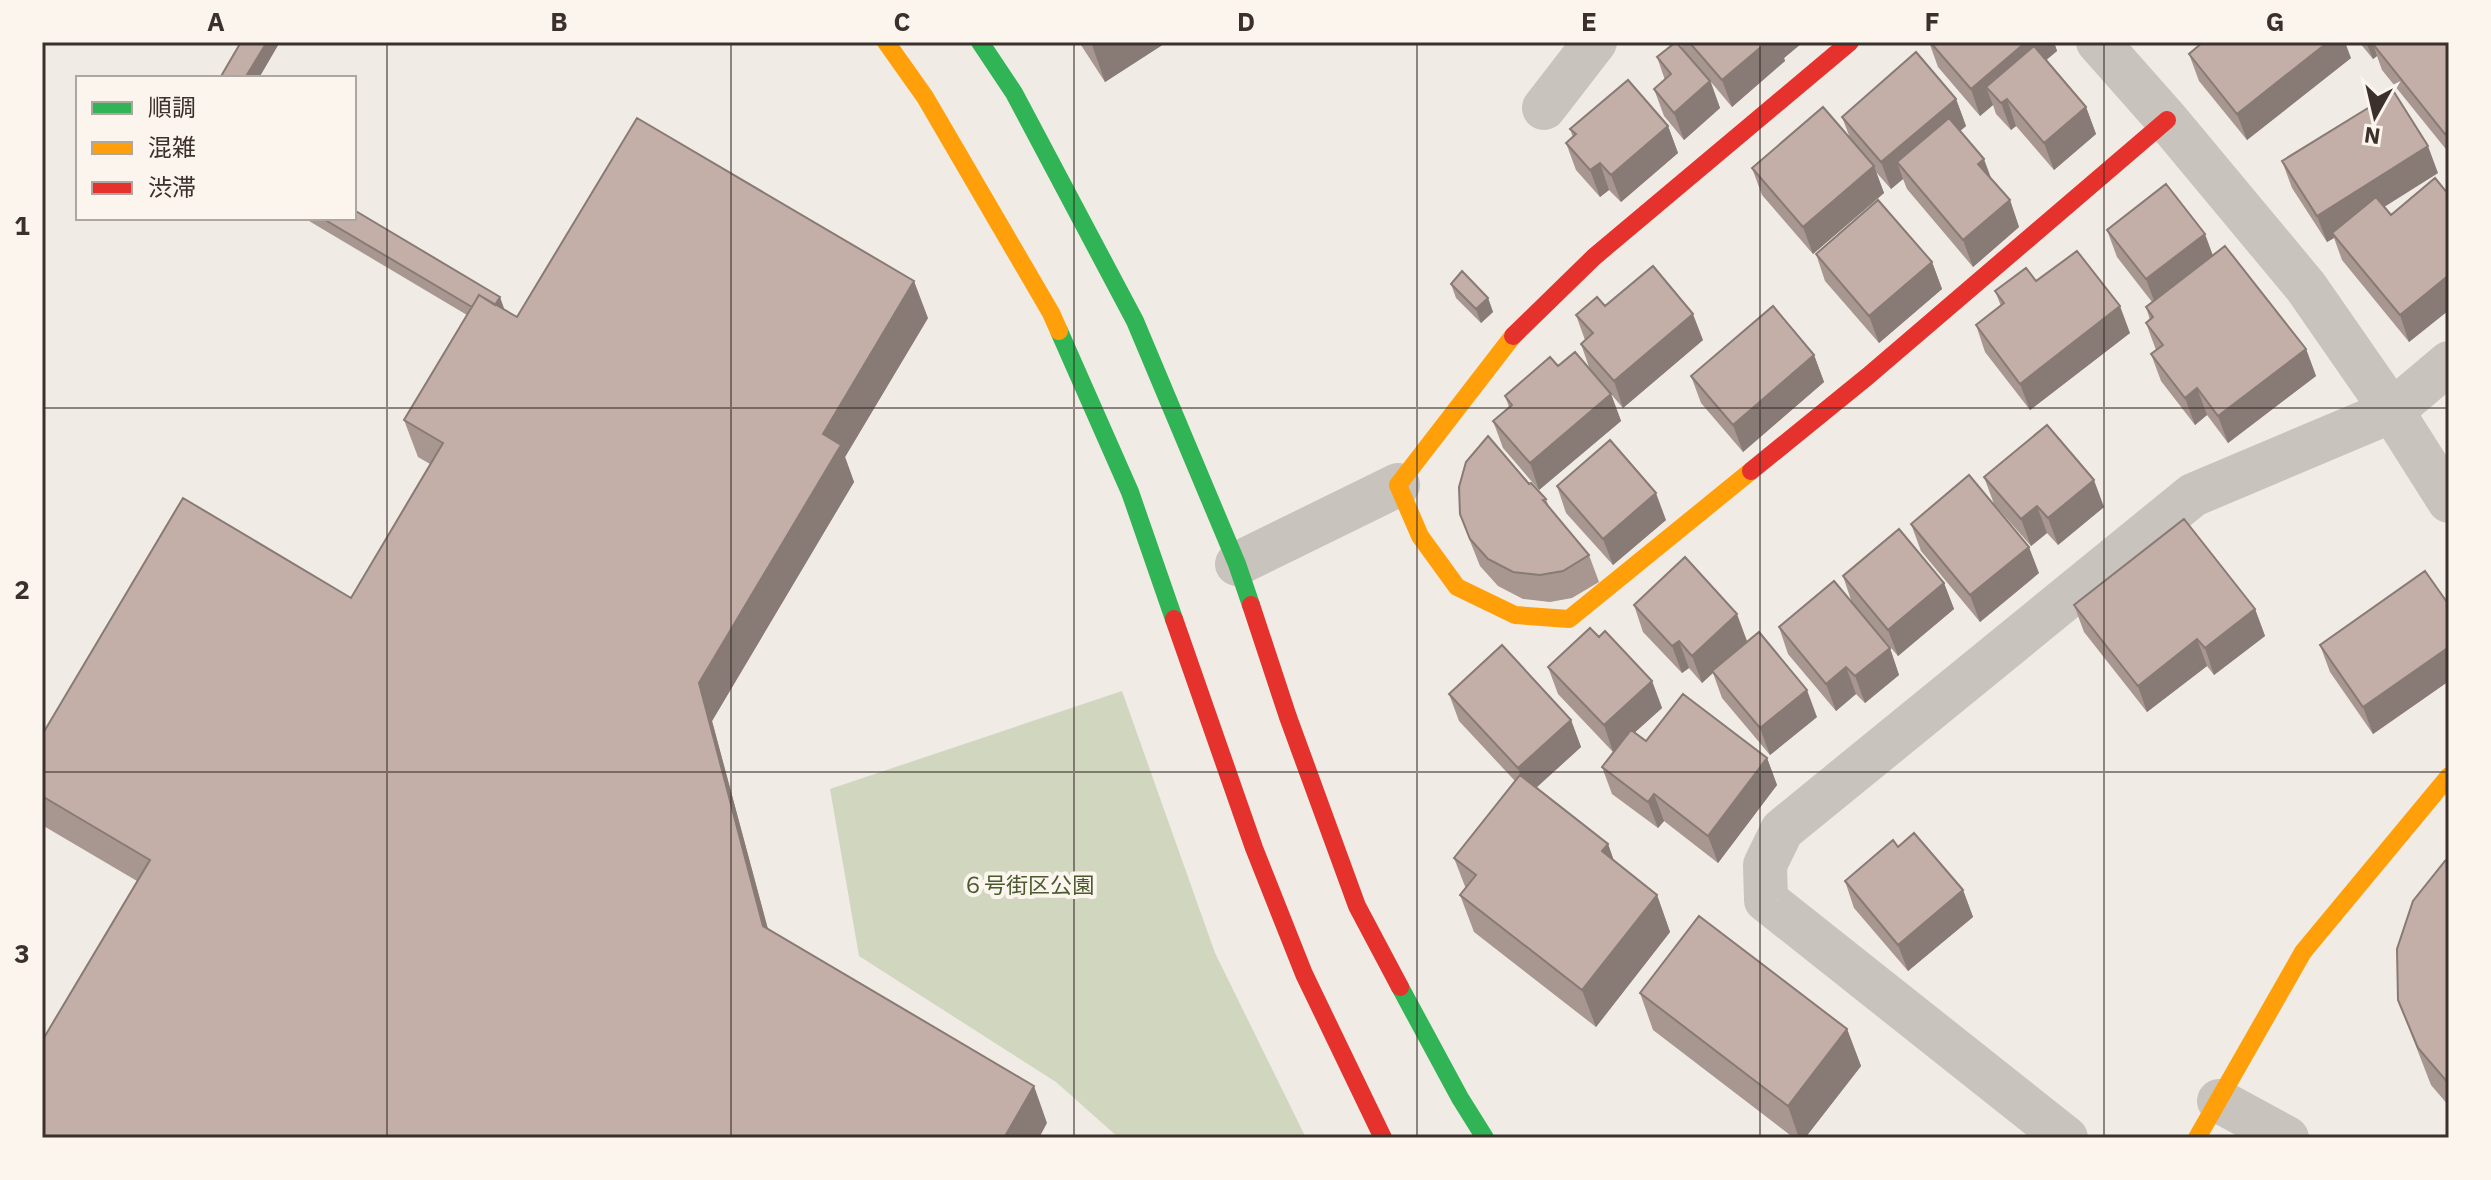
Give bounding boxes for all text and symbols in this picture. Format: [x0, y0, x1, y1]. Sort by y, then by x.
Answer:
text: A [207, 4, 225, 38]
text: B [550, 4, 568, 38]
text: C [894, 4, 911, 38]
text: D [1237, 4, 1255, 38]
text: E [1581, 4, 1597, 38]
text: F [1924, 4, 1940, 38]
text: G [2266, 4, 2284, 38]
legend [76, 76, 356, 220]
north arrow [2335, 76, 2415, 156]
text: 順調 [148, 91, 196, 123]
text: N [2362, 121, 2382, 152]
text: 混雑 [148, 131, 196, 163]
text: 渋滞 [148, 171, 196, 203]
text: 1 [14, 208, 30, 242]
text: 2 [14, 572, 30, 606]
park label: ６号街区公園 [962, 870, 1094, 899]
text: 3 [14, 936, 30, 970]

